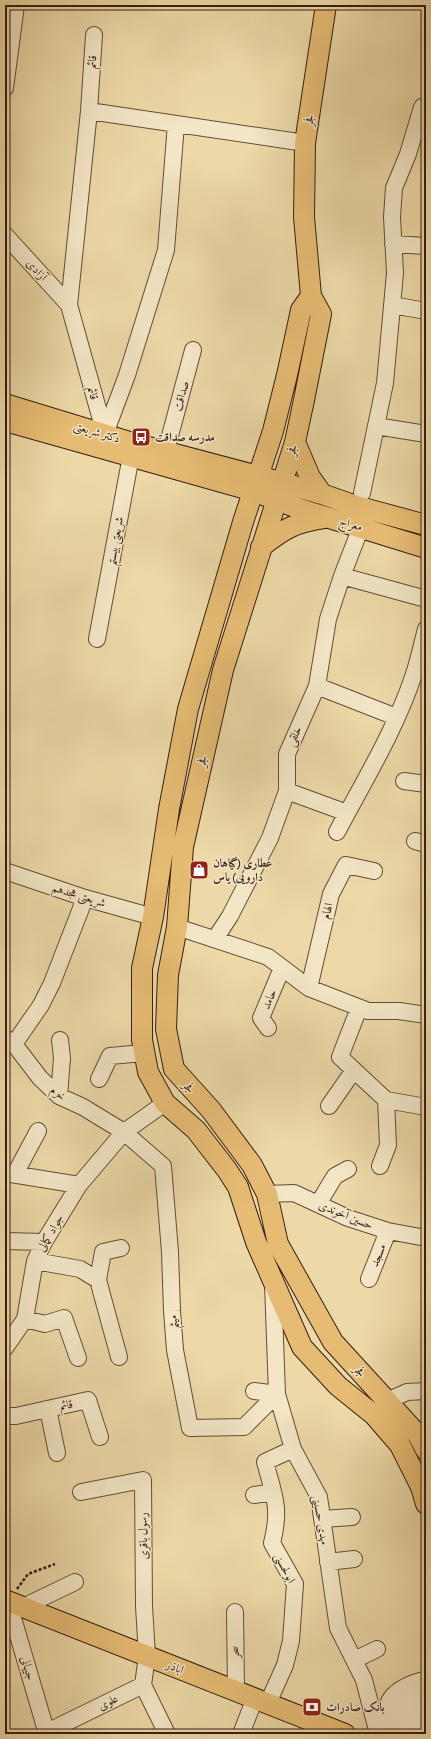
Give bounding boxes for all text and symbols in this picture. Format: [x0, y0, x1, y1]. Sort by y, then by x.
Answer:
street label: قائم [85, 55, 103, 69]
street label: فجر [301, 113, 318, 129]
street label: آزادی [23, 256, 52, 286]
street label: صداقت [170, 379, 193, 413]
street label: قائم [81, 385, 102, 402]
street label: دکتر شریعتی [72, 418, 122, 448]
bus stop icon: مدرسه صداقت [130, 426, 152, 448]
place label: مدرسه صداقت [155, 430, 215, 445]
street label: فجر [283, 442, 301, 460]
street label: معراج [337, 514, 364, 538]
street label: شریعتی بیستم [104, 515, 131, 567]
street label: خلقی [283, 724, 306, 749]
street label: فجر [193, 753, 211, 771]
place label: عطاری (گیاهان دارویی) یاس [213, 856, 273, 885]
shop icon: عطاری (گیاهان دارویی) یاس [188, 859, 210, 881]
street label: شریعتی هجدهم [49, 880, 107, 914]
street label: الهام [318, 901, 340, 921]
street label: حامد [259, 987, 280, 1011]
street label: فجر [178, 1076, 198, 1097]
street label: خرم [45, 1083, 69, 1107]
street label: حسین آخوندی [316, 1197, 376, 1233]
street label: جواد کمالی [34, 1212, 67, 1255]
street label: مسجد [367, 1241, 390, 1269]
street label: میثم [166, 1314, 185, 1330]
street label: فجر [349, 1360, 369, 1381]
street label: قائم [58, 1397, 75, 1417]
street label: مهدی حسینی [308, 1494, 332, 1547]
street label: رسول باقری [136, 1512, 151, 1560]
street label: ابولحسنی [270, 1550, 299, 1587]
street label: سحر [228, 1645, 243, 1660]
street label: جیهانی [17, 1654, 38, 1682]
street label: اباذر [163, 1657, 186, 1678]
street label: علوی [96, 1691, 121, 1714]
bank icon: بانک صادرات [301, 1696, 323, 1718]
place label: بانک صادرات [326, 1700, 384, 1715]

